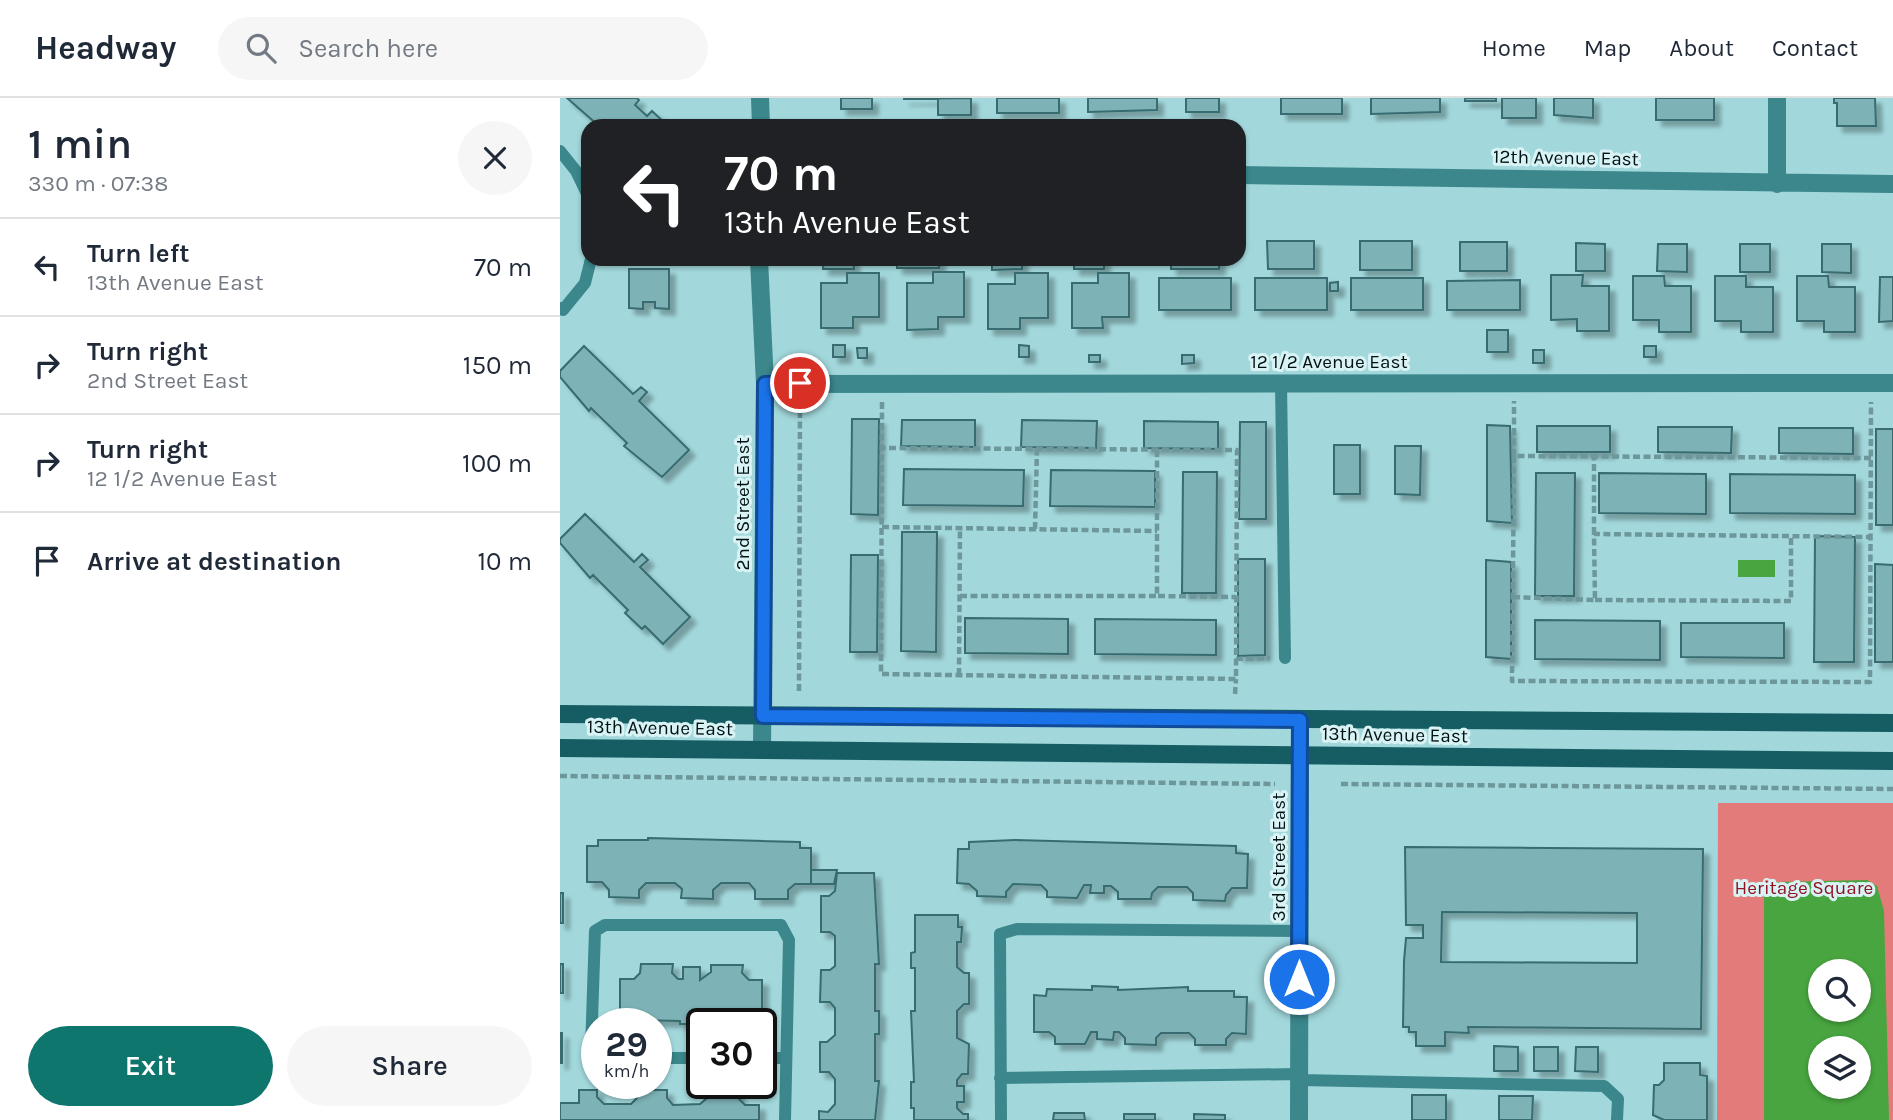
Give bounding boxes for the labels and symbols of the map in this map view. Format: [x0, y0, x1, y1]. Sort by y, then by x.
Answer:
street label: 12th Avenue East [1493, 146, 1639, 170]
street label: 12 1/2 Avenue East [1250, 351, 1408, 373]
pin [770, 353, 830, 413]
street label: 2nd Street East [732, 437, 754, 571]
street label: 13th Avenue East [587, 716, 733, 740]
street label: 13th Avenue East [1322, 723, 1468, 747]
street label: 3rd Street East [1268, 793, 1290, 921]
park label: Heritage Square [1735, 877, 1873, 899]
position arrow [1262, 942, 1336, 1016]
speed limit sign: 30 [686, 1008, 777, 1099]

